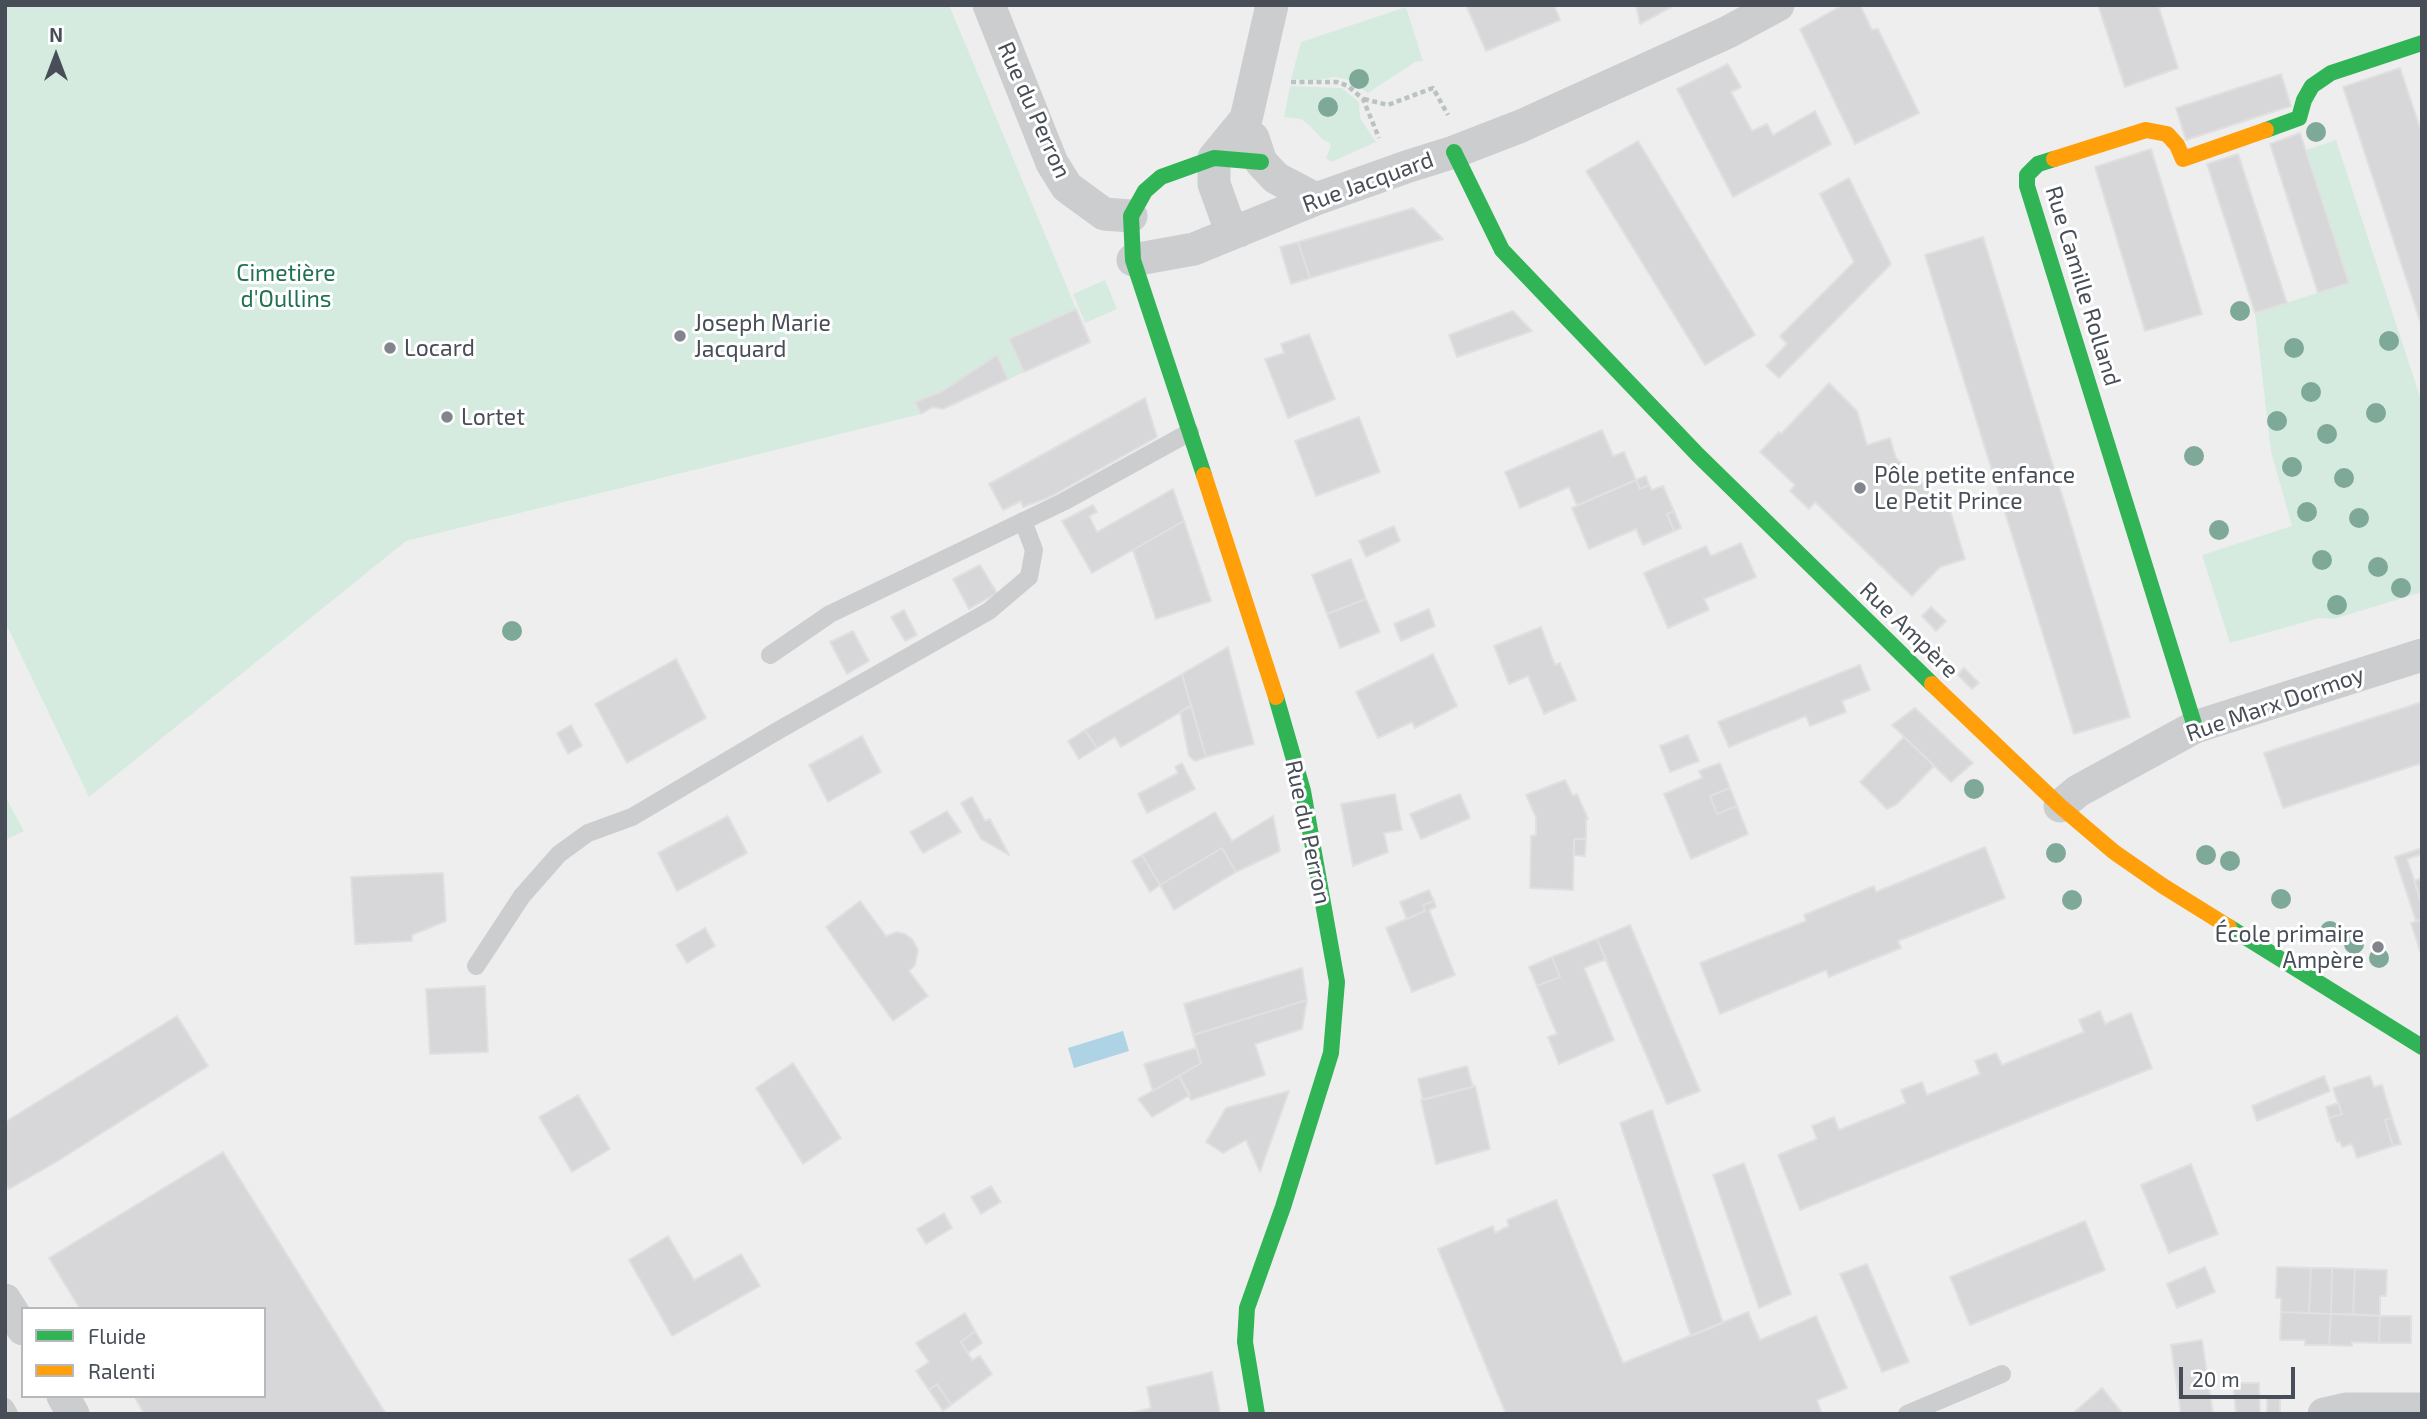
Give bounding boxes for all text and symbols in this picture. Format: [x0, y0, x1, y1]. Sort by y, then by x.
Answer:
north arrow [21, 21, 91, 91]
text: N [49, 23, 63, 46]
street label: Rue du Perron [992, 37, 1076, 183]
street label: Rue Jacquard [1299, 146, 1437, 218]
street label: Rue Camille Rolland [2039, 183, 2127, 389]
park label: Cimetière d'Oullins [236, 259, 336, 313]
place label: Joseph Marie Jacquard [694, 309, 831, 363]
marker: Joseph Marie Jacquard [672, 328, 688, 344]
place label: Locard [404, 334, 475, 362]
marker: Locard [382, 340, 398, 356]
place label: Lortet [461, 403, 525, 431]
marker: Lortet [439, 409, 455, 425]
place label: Pôle petite enfance Le Petit Prince [1874, 461, 2075, 515]
marker: Pôle petite enfance Le Petit Prince [1852, 480, 1868, 496]
street label: Rue Ampère [1854, 576, 1964, 684]
street label: Rue Marx Dormoy [2182, 661, 2368, 747]
street label: Rue du Perron [1279, 757, 1337, 907]
place label: École primaire Ampère [2215, 920, 2364, 974]
marker: École primaire Ampère [2370, 939, 2386, 955]
legend [21, 1307, 266, 1398]
text: Fluide [88, 1323, 146, 1348]
scale bar [2182, 1352, 2298, 1396]
text: Ralenti [88, 1358, 155, 1383]
text: 20 m [2192, 1366, 2240, 1391]

